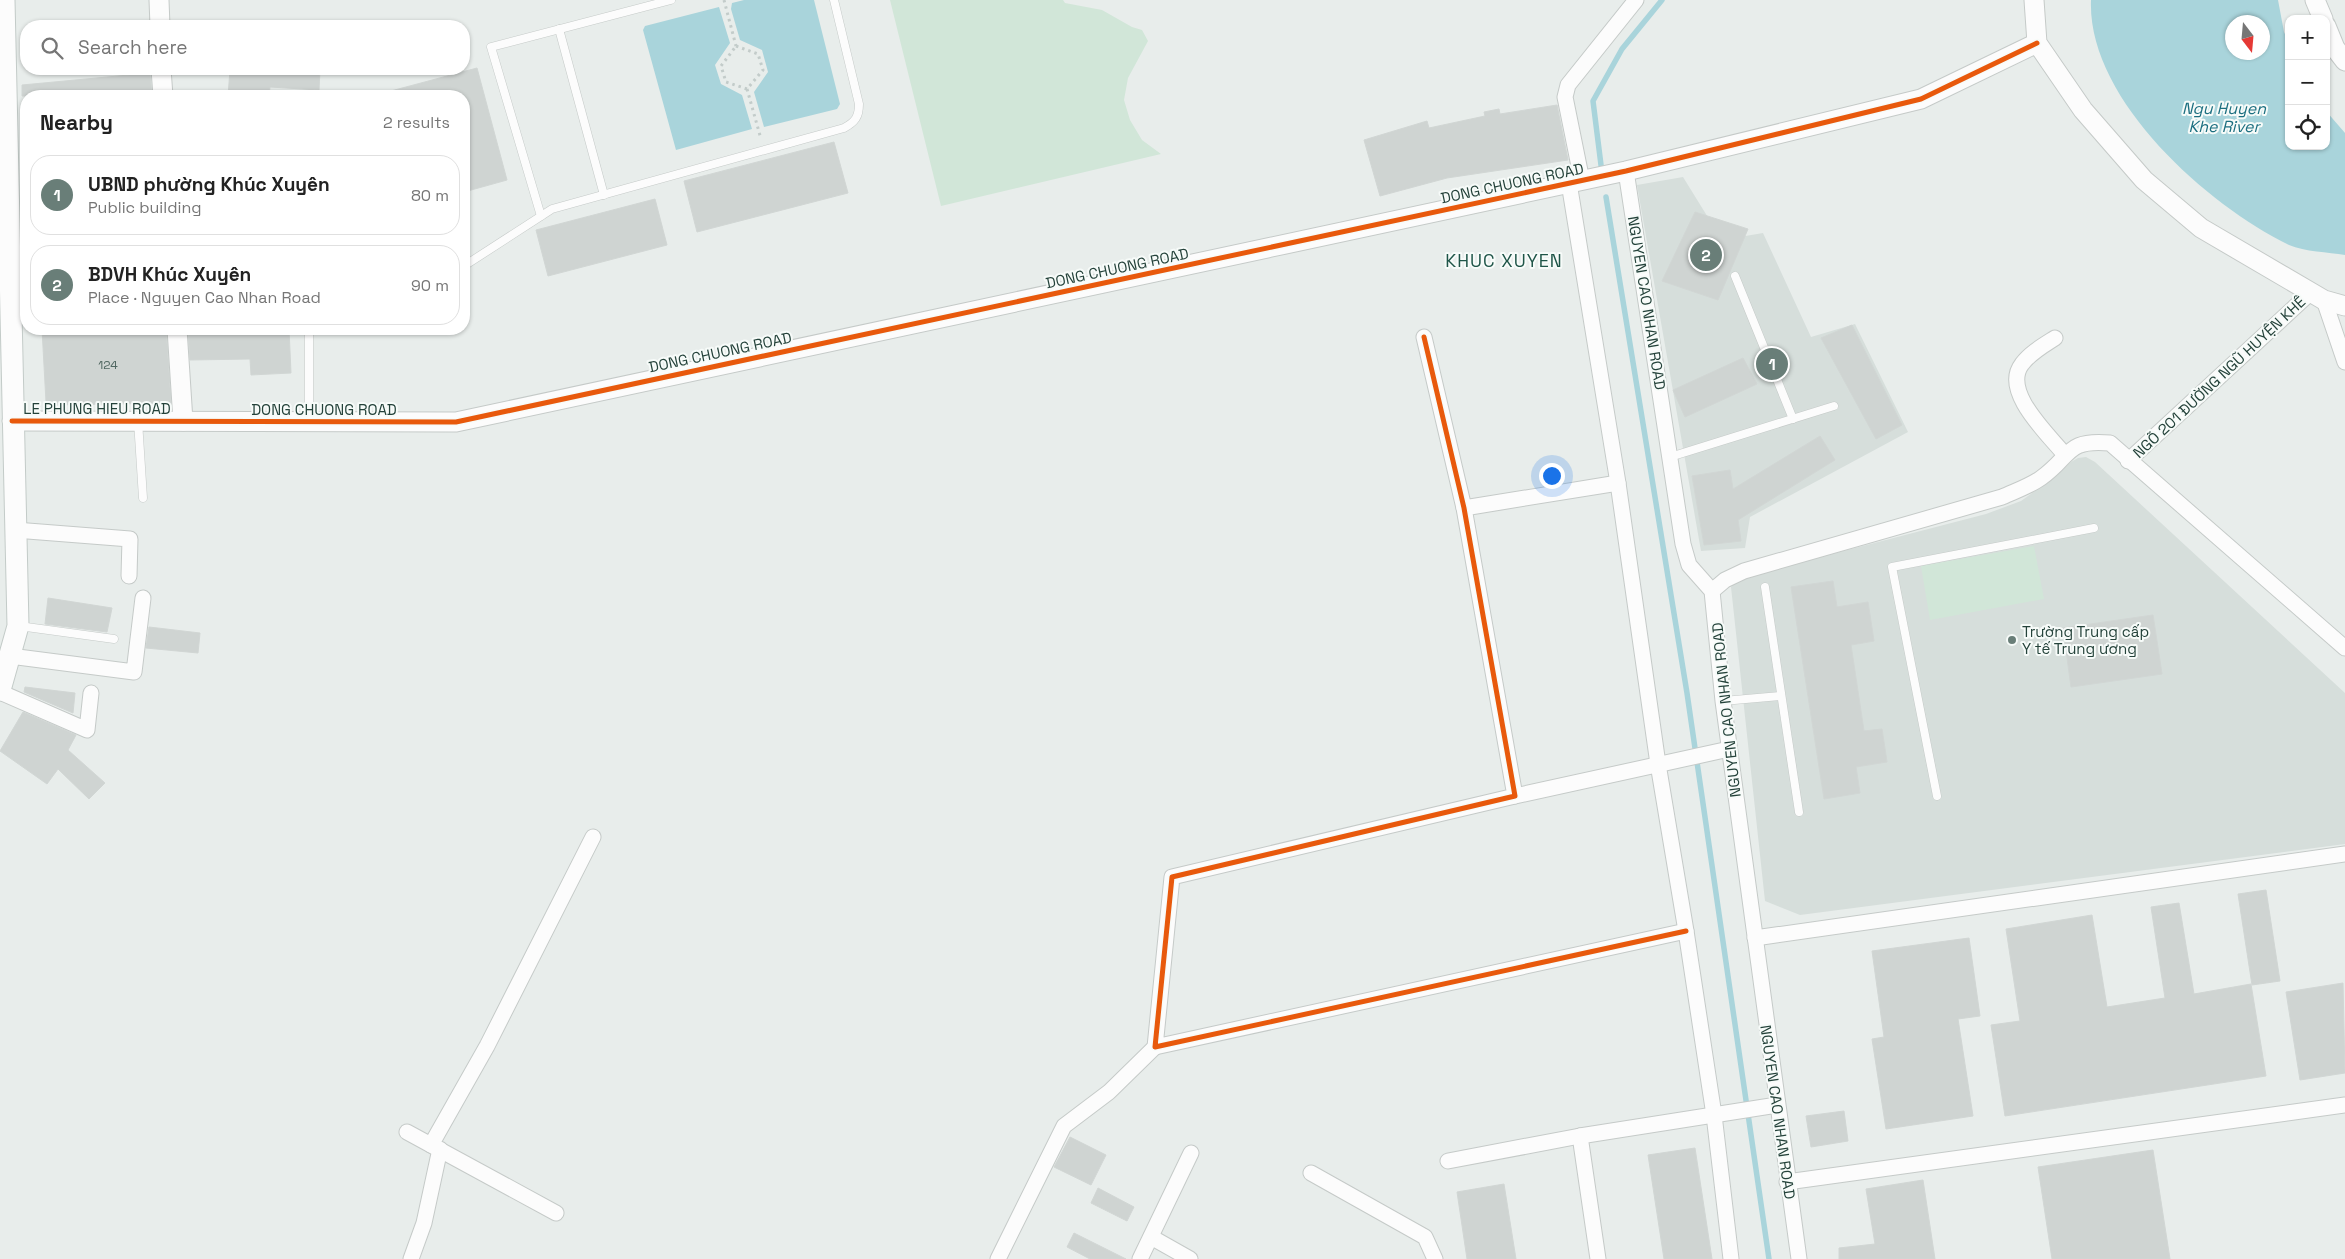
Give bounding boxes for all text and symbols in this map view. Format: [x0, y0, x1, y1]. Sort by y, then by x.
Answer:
north arrow [2225, 15, 2270, 60]
map controls [2285, 15, 2330, 150]
button: + [2285, 15, 2330, 60]
search box [20, 20, 470, 75]
icon: search [38, 34, 66, 62]
text: Search here [78, 35, 188, 60]
button: − [2285, 60, 2330, 105]
water label: Ngu Huyen Khe River [2182, 98, 2267, 137]
button: locate [2285, 105, 2330, 150]
text: Nearby [40, 109, 113, 136]
text: 2 results [383, 112, 450, 133]
street label: DONG CHUONG ROAD [1439, 159, 1585, 207]
text: UBND phường Khúc Xuyên [88, 172, 330, 197]
text: 1 [53, 185, 61, 206]
text: 80 m [411, 185, 449, 206]
text: Public building [88, 197, 201, 218]
street label: NGUYEN CAO NHAN ROAD [1624, 215, 1670, 391]
pin: 2 [1690, 236, 1722, 274]
street label: DONG CHUONG ROAD [1044, 244, 1190, 292]
district label: KHUC XUYEN [1445, 249, 1563, 272]
text: BDVH Khúc Xuyên [88, 262, 251, 287]
text: 2 [52, 275, 62, 296]
text: 90 m [411, 275, 449, 296]
text: Place · Nguyen Cao Nhan Road [88, 287, 321, 308]
street label: NGÕ 201 ĐƯỜNG NGŨ HUYỆN KHÊ [2129, 292, 2309, 462]
street label: DONG CHUONG ROAD [647, 328, 793, 376]
pin: 1 [1756, 345, 1788, 383]
house number: 124 [98, 357, 118, 373]
street label: LE PHUNG HIEU ROAD [23, 399, 171, 418]
street label: DONG CHUONG ROAD [251, 400, 397, 419]
your location [1539, 463, 1565, 489]
street label: NGUYEN CAO NHAN ROAD [1707, 622, 1745, 798]
place label: Trường Trung cấp Y tế Trung ương [2022, 622, 2149, 658]
marker: Trường Trung cấp Y tế Trung ương [2006, 634, 2018, 646]
street label: NGUYEN CAO NHAN ROAD [1756, 1024, 1800, 1200]

